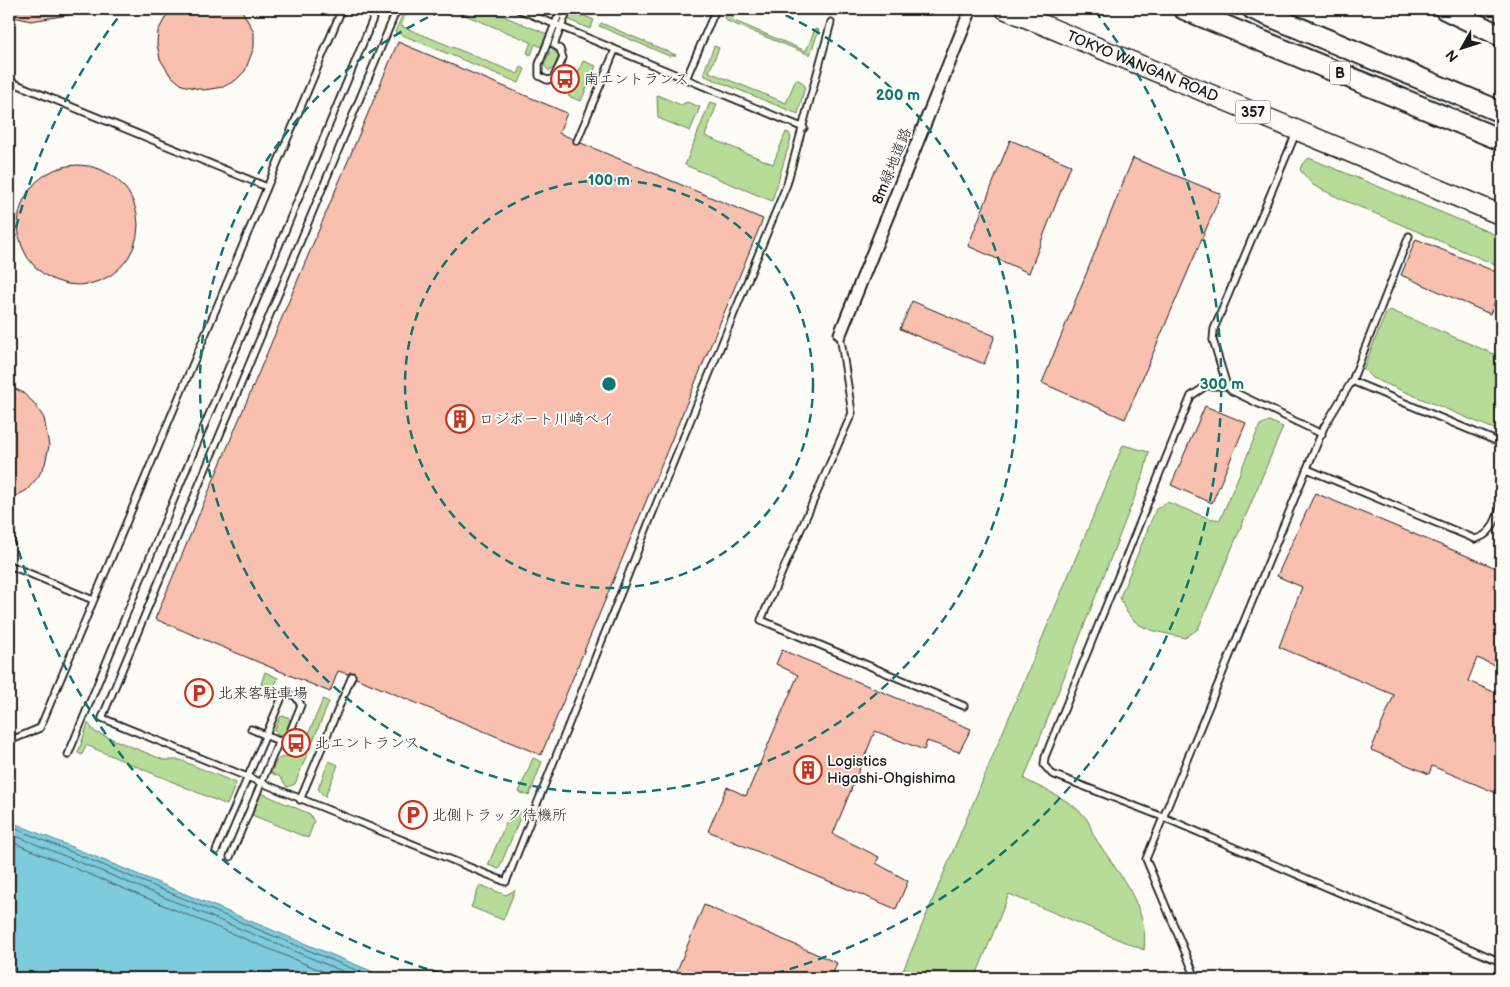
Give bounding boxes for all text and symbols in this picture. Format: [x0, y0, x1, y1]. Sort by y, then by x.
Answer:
north arrow [1438, 22, 1488, 72]
street label: TOKYO WANGAN ROAD [1064, 26, 1221, 106]
text: N [1442, 46, 1462, 65]
road number: B [1330, 62, 1350, 84]
bus stop icon: 南エントランス [550, 64, 580, 94]
place label: 南エントランス [584, 70, 689, 89]
text: 200 m [876, 86, 920, 105]
road number: 357 [1236, 100, 1270, 124]
street label: 8m緑地道路 [868, 125, 916, 207]
text: 100 m [588, 171, 630, 190]
centre of rings [600, 375, 618, 393]
text: 300 m [1200, 375, 1244, 394]
building icon: ロジポート川﨑ベイ [445, 404, 475, 434]
place label: ロジポート川﨑ベイ [479, 410, 614, 429]
parking icon: 北来客駐車場 [184, 678, 214, 708]
place label: 北来客駐車場 [218, 684, 308, 703]
bus stop icon: 北エントランス [281, 728, 311, 758]
place label: 北エントランス [315, 734, 420, 753]
place label: Logistics Higashi-Ohgishima [827, 752, 955, 788]
building icon: Logistics Higashi-Ohgishima [793, 755, 823, 785]
parking icon: 北側トラック待機所 [398, 800, 428, 830]
place label: 北側トラック待機所 [432, 806, 567, 825]

